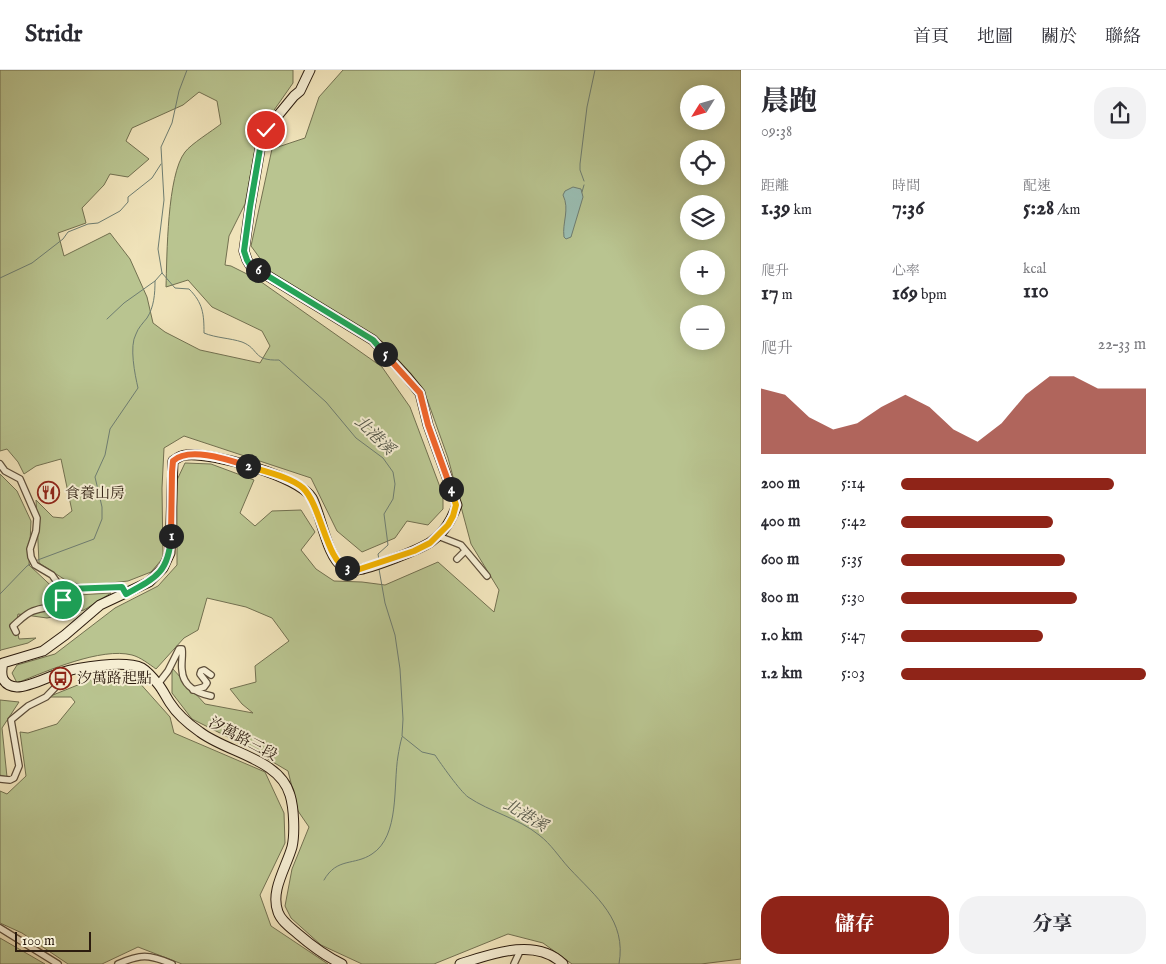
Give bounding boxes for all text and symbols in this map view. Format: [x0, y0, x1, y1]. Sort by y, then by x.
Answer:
text: Stridr [25, 19, 82, 50]
text: 首頁 [913, 26, 949, 49]
text: 地圖 [977, 26, 1013, 49]
text: 關於 [1041, 26, 1077, 49]
text: 聯絡 [1105, 26, 1141, 49]
north arrow [680, 85, 725, 130]
map controls [680, 85, 725, 350]
text: 晨跑 [761, 85, 817, 120]
button: share [1094, 87, 1146, 139]
pin [245, 109, 287, 151]
icon: check [252, 116, 280, 144]
text: 09:38 [761, 122, 792, 142]
button: locate [680, 140, 725, 185]
text: 距離 [761, 177, 789, 195]
text: 時間 [892, 177, 920, 195]
text: 配速 [1023, 177, 1051, 195]
button: layers [680, 195, 725, 240]
text: 1.39 [761, 195, 790, 222]
text: 7:36 [892, 195, 924, 222]
text: 5:28 [1023, 195, 1054, 222]
text: km [790, 201, 812, 219]
text: /km [1054, 201, 1080, 219]
button: + [680, 250, 725, 295]
pin: 6 [246, 258, 270, 282]
text: kcal [1023, 260, 1046, 278]
text: 6 [256, 261, 261, 279]
text: 爬升 [761, 262, 789, 280]
text: 心率 [892, 262, 920, 280]
text: 110 [1023, 278, 1049, 305]
text: 17 [761, 280, 779, 307]
text: 169 [892, 280, 918, 307]
text: m [779, 286, 793, 304]
text: bpm [918, 286, 947, 304]
button: − [680, 305, 725, 350]
text: 22–33 m [1098, 335, 1146, 355]
text: 爬升 [761, 339, 793, 359]
pin: 5 [372, 342, 398, 366]
text: 5 [383, 345, 388, 363]
water label: 北港溪 [350, 412, 400, 461]
pin: 2 [236, 454, 260, 478]
text: 2 [245, 457, 252, 475]
text: 200 m [761, 474, 800, 494]
text: 5:14 [841, 474, 865, 494]
pin: 4 [438, 476, 464, 502]
text: 4 [448, 480, 455, 498]
restaurant icon: 食養山房 [37, 481, 61, 505]
place label: 食養山房 [65, 484, 125, 503]
text: 400 m [761, 512, 800, 532]
text: 5:42 [841, 512, 866, 532]
pin: 1 [158, 524, 184, 548]
text: 1 [169, 527, 174, 545]
text: 600 m [761, 550, 799, 570]
text: 5:35 [841, 550, 863, 570]
pin: 3 [334, 556, 360, 580]
text: 3 [345, 559, 350, 577]
pin [42, 579, 84, 621]
icon: arrive [49, 586, 77, 614]
text: 800 m [761, 588, 799, 608]
text: 5:30 [841, 588, 865, 608]
text: 1.0 km [761, 626, 803, 646]
text: 5:47 [841, 626, 866, 646]
text: 1.2 km [761, 664, 802, 684]
text: 5:03 [841, 664, 865, 684]
bus stop icon: 汐萬路起點 [49, 666, 73, 690]
place label: 汐萬路起點 [77, 669, 152, 688]
street label: 汐萬路三段 [205, 713, 281, 765]
water label: 北港溪 [499, 795, 552, 838]
button: 儲存 [761, 896, 949, 954]
button: 分享 [959, 896, 1146, 954]
scale bar [15, 929, 91, 952]
text: 100 m [22, 932, 55, 950]

